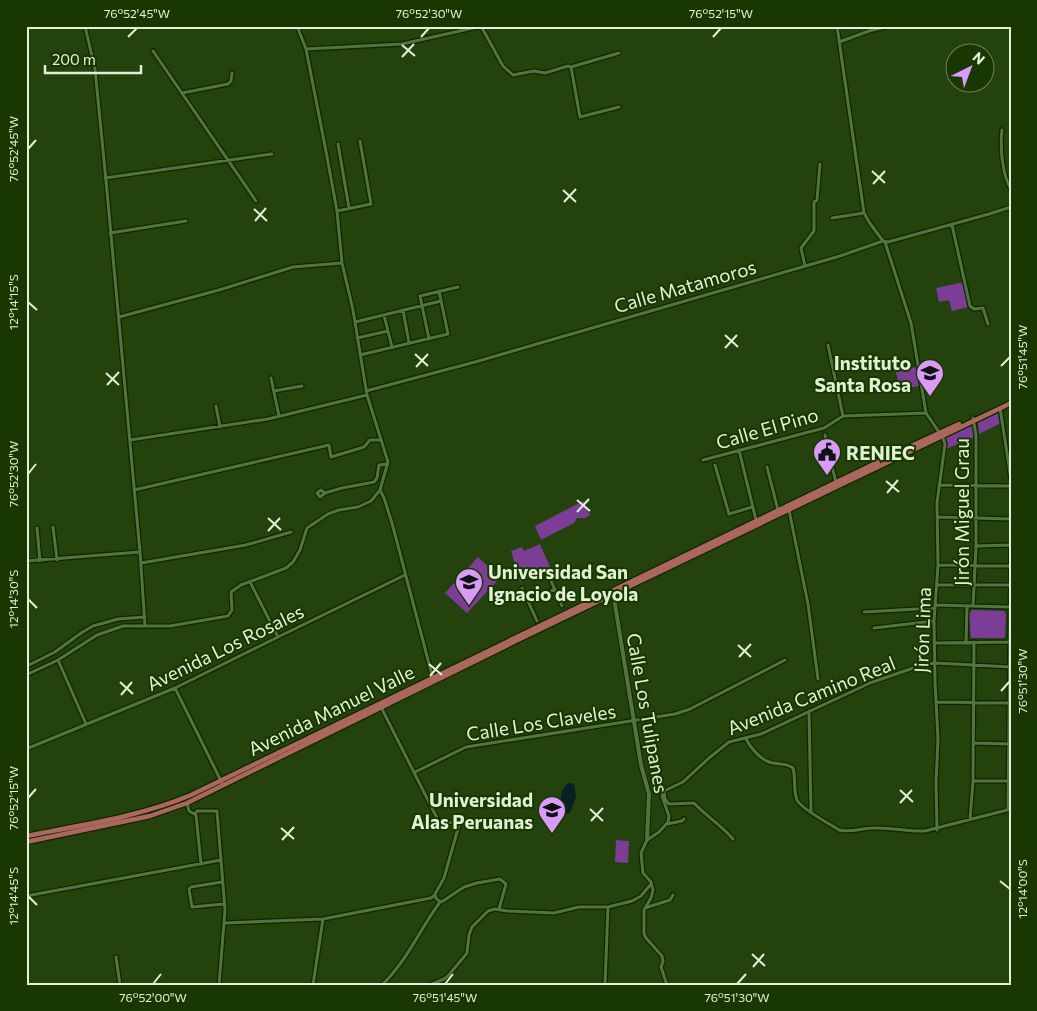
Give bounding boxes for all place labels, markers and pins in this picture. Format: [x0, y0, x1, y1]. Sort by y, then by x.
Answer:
place label: Instituto Santa Rosa [814, 351, 911, 396]
school or university icon: Instituto Santa Rosa [915, 358, 945, 397]
public building icon: RENIEC [812, 437, 842, 476]
place label: RENIEC [846, 441, 915, 464]
place label: Universidad San Ignacio de Loyola [488, 560, 638, 605]
school or university icon: Universidad San Ignacio de Loyola [454, 567, 484, 606]
place label: Universidad Alas Peruanas [411, 788, 533, 833]
school or university icon: Universidad Alas Peruanas [537, 795, 567, 834]

